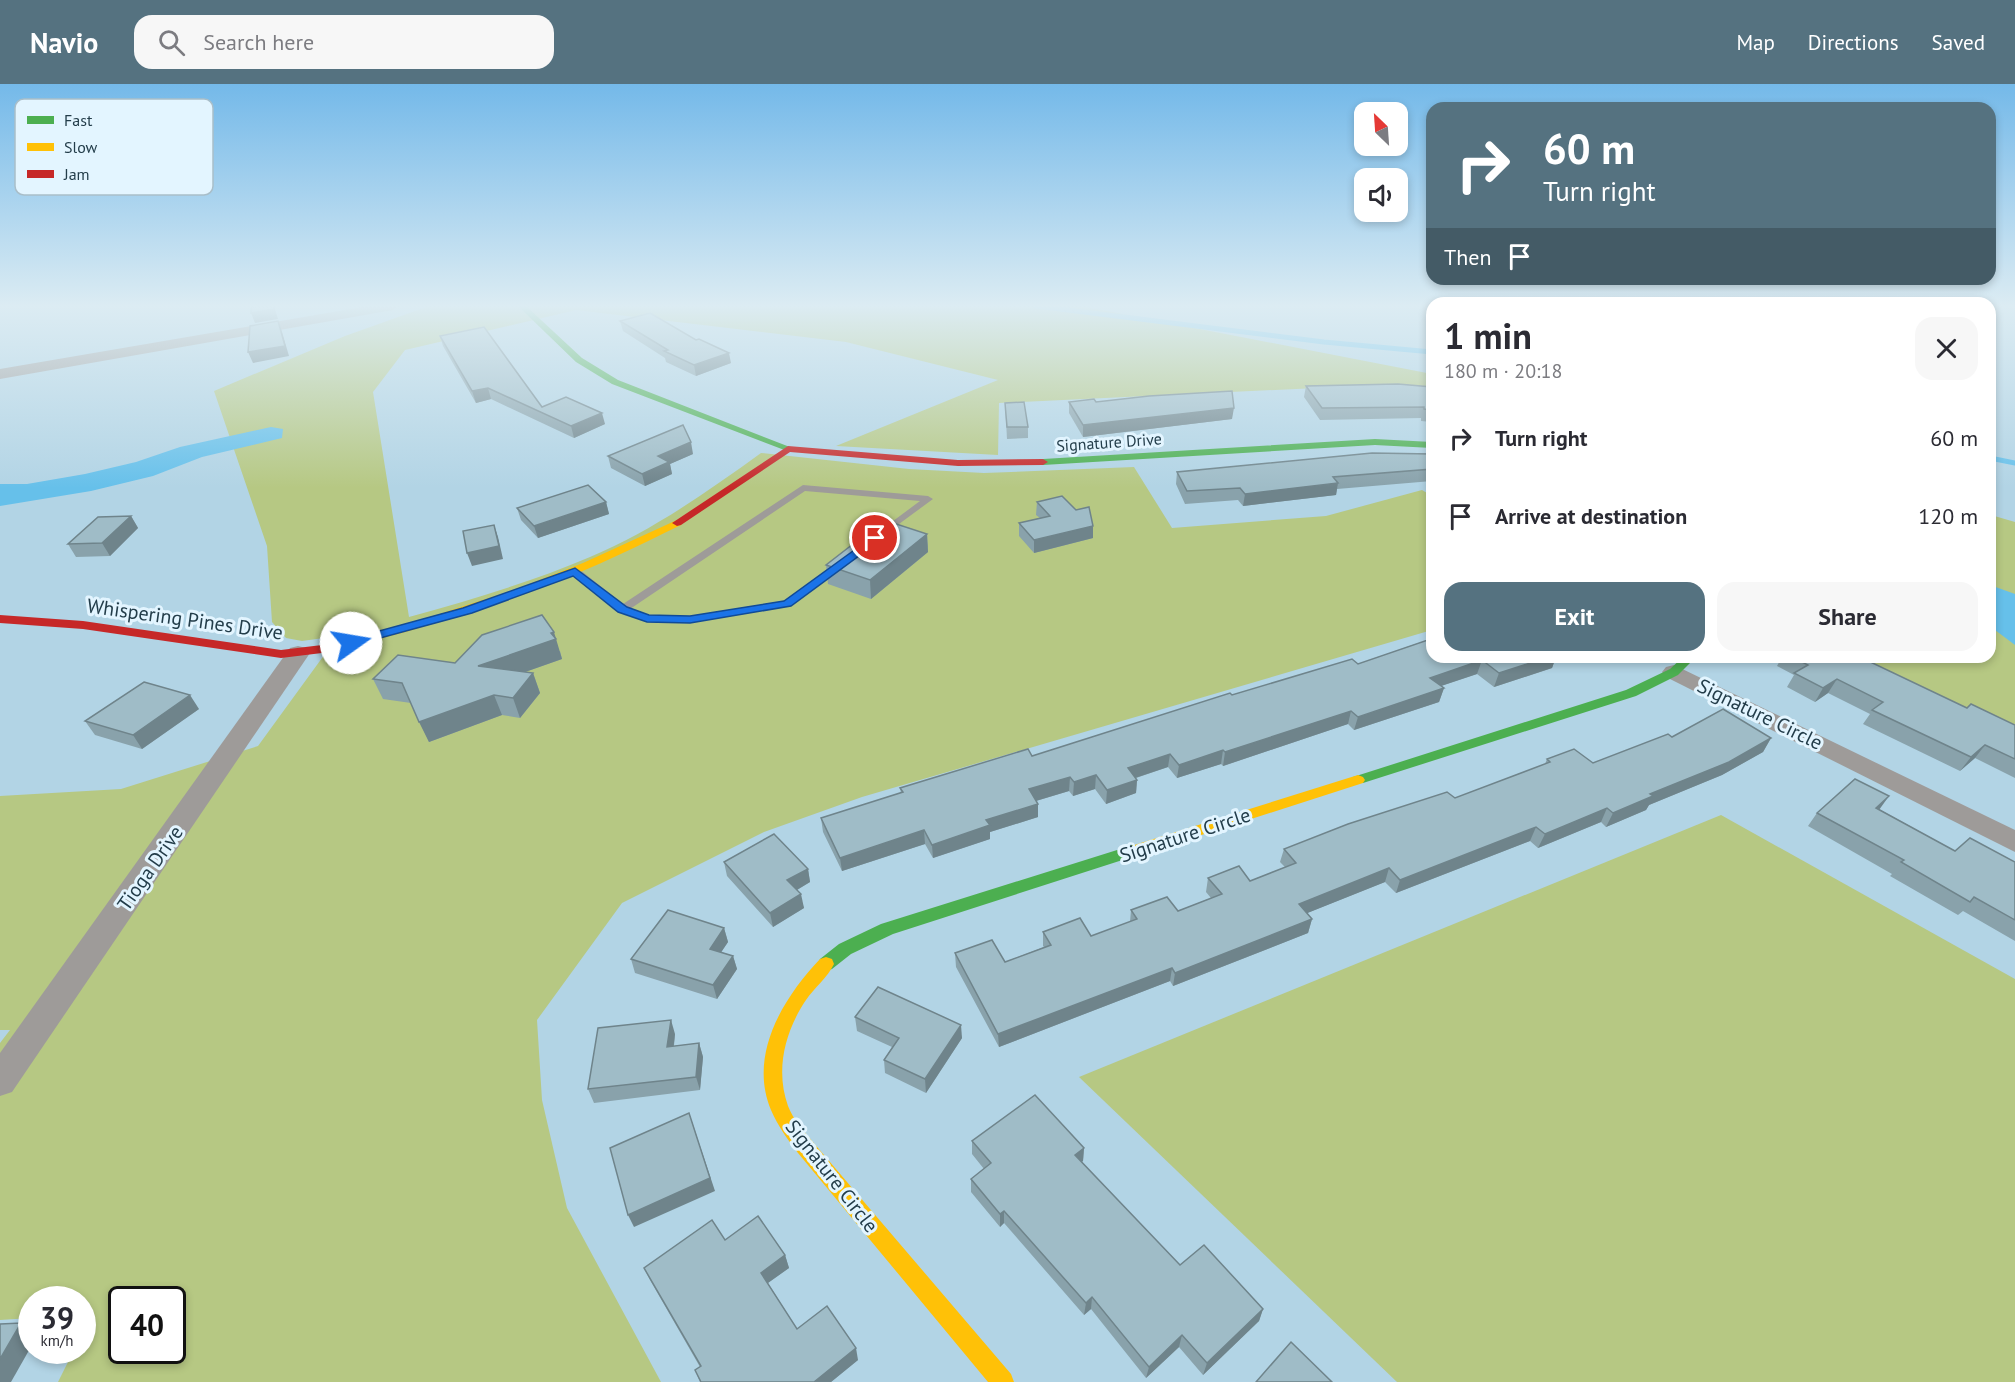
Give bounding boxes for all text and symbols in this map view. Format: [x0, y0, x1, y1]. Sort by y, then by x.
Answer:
search box [134, 15, 554, 69]
text: Navio [30, 24, 98, 61]
icon: search [155, 26, 188, 59]
text: Search here [203, 28, 314, 56]
text: Map [1736, 29, 1775, 56]
text: Directions [1808, 29, 1899, 56]
text: Saved [1932, 29, 1985, 56]
legend [15, 99, 213, 195]
north arrow [1354, 102, 1408, 156]
map controls [1354, 102, 1408, 222]
text: Fast [64, 110, 93, 130]
text: 60 m [1543, 121, 1635, 176]
icon: right [1444, 126, 1522, 204]
text: Slow [64, 137, 98, 157]
text: Jam [63, 164, 90, 184]
button: sound [1354, 168, 1408, 222]
text: Turn right [1543, 174, 1656, 208]
icon: arrive [1503, 240, 1536, 273]
text: Then [1444, 243, 1491, 271]
text: 1 min [1444, 312, 1532, 359]
button: close [1915, 317, 1978, 380]
text: 180 m · 20:18 [1444, 358, 1562, 384]
icon: right [1444, 422, 1477, 455]
text: Turn right [1495, 424, 1587, 452]
text: 60 m [1930, 424, 1978, 452]
street label: Signature Drive [1056, 428, 1162, 456]
icon: arrive [1444, 500, 1477, 533]
text: Arrive at destination [1495, 502, 1687, 530]
text: 120 m [1918, 502, 1978, 530]
pin [849, 512, 900, 563]
icon: arrive [858, 521, 891, 554]
button: Exit [1444, 582, 1705, 651]
button: Share [1717, 582, 1978, 651]
street label: Whispering Pines Drive [85, 592, 285, 646]
position arrow [319, 611, 383, 675]
street label: Signature Circle [1693, 672, 1827, 756]
street label: Signature Circle [1116, 802, 1254, 868]
street label: Tioga Drive [111, 820, 189, 916]
street label: Signature Circle [780, 1114, 884, 1238]
speed limit sign: 40 [108, 1286, 186, 1364]
text: 39 [40, 1298, 74, 1337]
text: km/h [41, 1331, 73, 1350]

